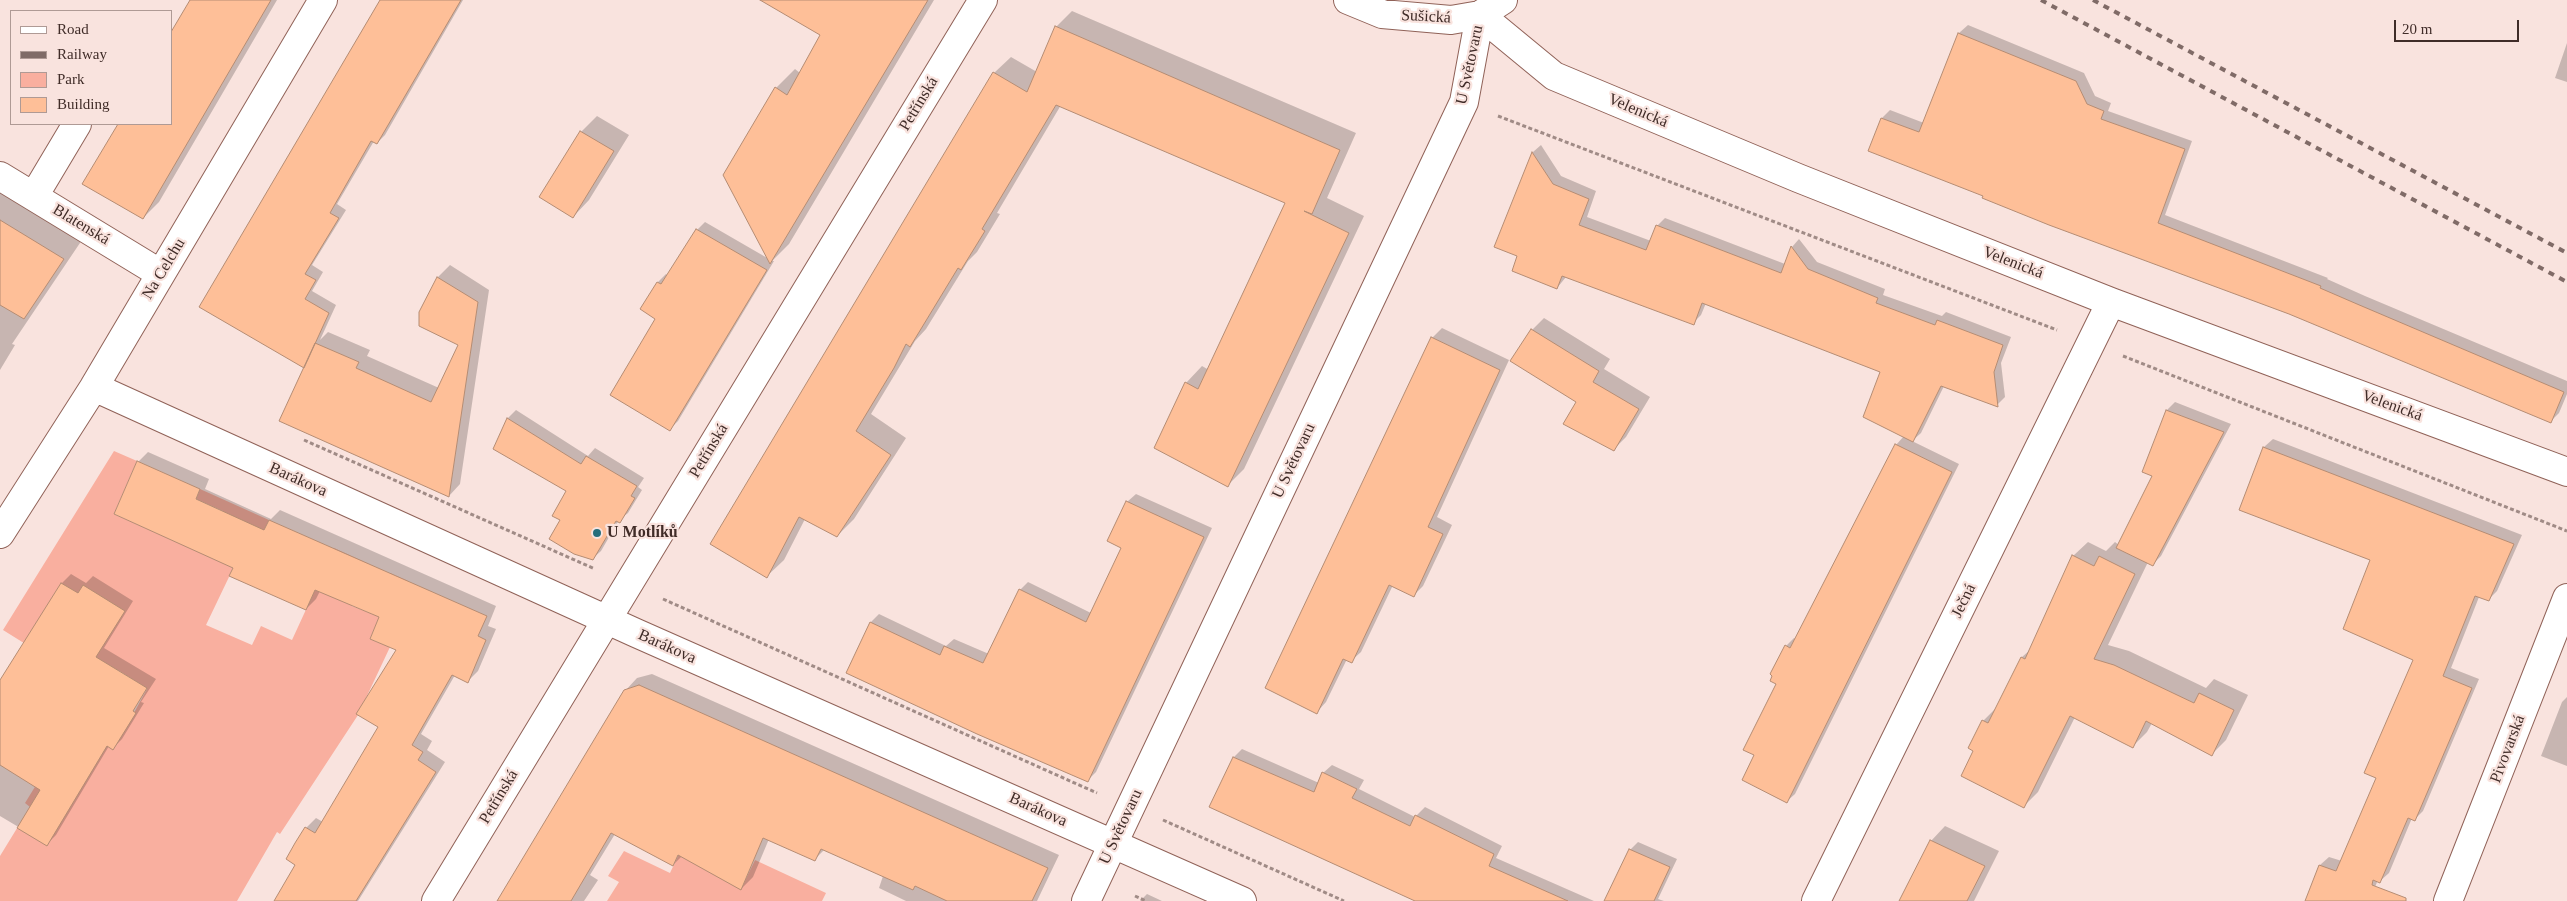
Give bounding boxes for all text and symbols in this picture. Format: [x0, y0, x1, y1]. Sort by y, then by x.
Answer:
street label: Sušická [1401, 6, 1451, 28]
legend [10, 10, 172, 125]
scale bar [2397, 10, 2522, 42]
text: Road [57, 21, 89, 37]
text: 20 m [2402, 21, 2432, 37]
street label: U Světovaru [1452, 24, 1488, 106]
text: Railway [57, 46, 107, 62]
text: Park [57, 71, 85, 87]
street label: Petřínská [895, 74, 943, 134]
street label: Velenická [1605, 90, 1671, 132]
text: Building [57, 96, 110, 112]
street label: Blatenská [49, 201, 113, 249]
street label: Na Celchu [138, 235, 190, 303]
street label: Velenická [1980, 243, 2046, 283]
street label: Velenická [2359, 386, 2425, 426]
street label: U Světovaru [1268, 420, 1320, 502]
street label: Petřínská [685, 421, 733, 481]
street label: Barákova [266, 459, 330, 501]
place label: U Motlíků [607, 523, 678, 543]
marker: U Motlíků [591, 527, 603, 539]
street label: Ječná [1948, 581, 1980, 621]
street label: Barákova [635, 626, 699, 668]
street label: Pivovarská [2486, 712, 2530, 786]
street label: Petřínská [475, 767, 523, 827]
street label: U Světovaru [1095, 786, 1147, 868]
street label: Barákova [1006, 789, 1070, 831]

